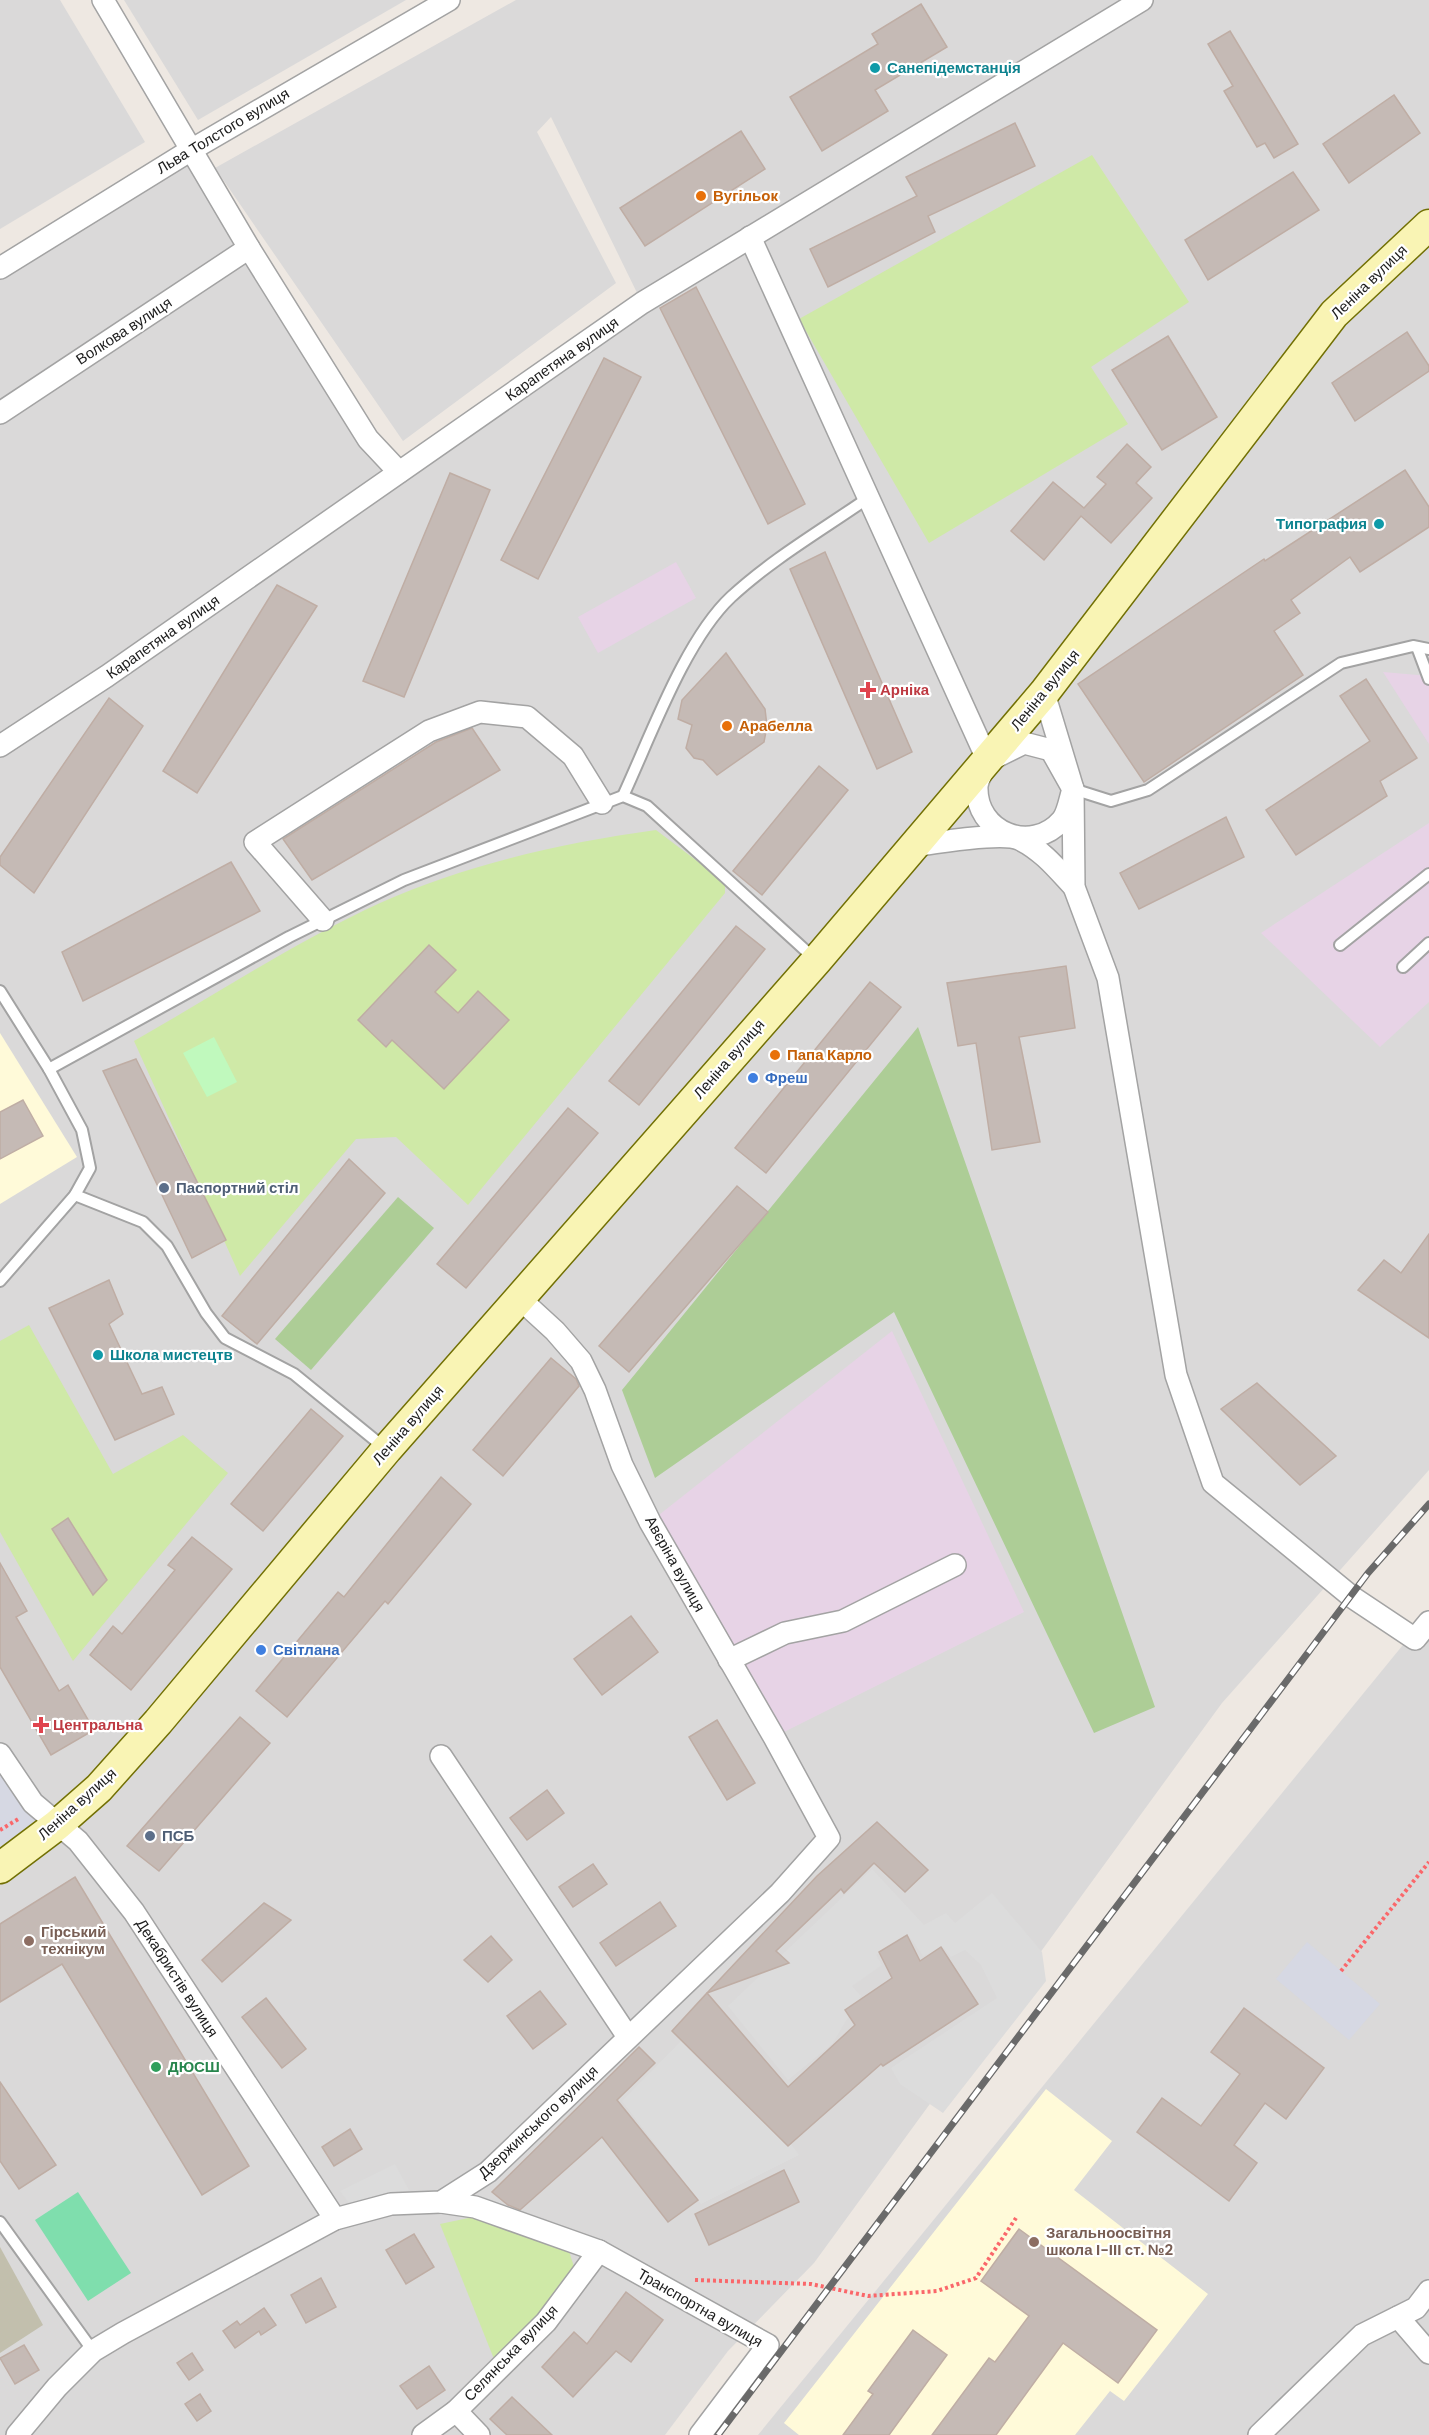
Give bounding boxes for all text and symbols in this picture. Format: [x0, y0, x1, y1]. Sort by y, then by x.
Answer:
place label: Санепідемстанція [887, 58, 1021, 78]
marker: Санепідемстанція [868, 61, 882, 75]
street label: Льва Толстого вулиця [153, 83, 293, 179]
place label: Вугільок [713, 186, 779, 206]
marker: Вугільок [694, 189, 708, 203]
street label: Леніна вулиця [1326, 240, 1412, 324]
street label: Волкова вулиця [72, 292, 176, 370]
street label: Карапетяна вулиця [501, 312, 623, 406]
place label: Типография [1276, 514, 1367, 534]
marker: Типография [1372, 517, 1386, 531]
street label: Карапетяна вулиця [102, 590, 224, 684]
street label: Леніна вулиця [1006, 645, 1084, 735]
place label: Арніка [880, 680, 930, 700]
marker: Арніка [861, 683, 875, 697]
place label: Арабелла [739, 716, 813, 736]
marker: Арабелла [720, 719, 734, 733]
street label: Леніна вулиця [689, 1015, 769, 1103]
place label: Папа Карло [787, 1045, 872, 1065]
marker: Папа Карло [768, 1048, 782, 1062]
place label: Фреш [765, 1068, 808, 1088]
marker: Фреш [746, 1071, 760, 1085]
place label: Паспортний стіл [176, 1178, 298, 1198]
marker: Паспортний стіл [157, 1181, 171, 1195]
place label: Школа мистецтв [110, 1345, 233, 1365]
marker: Школа мистецтв [91, 1348, 105, 1362]
street label: Леніна вулиця [368, 1381, 448, 1469]
street label: Авєріна вулиця [640, 1513, 710, 1615]
place label: Світлана [273, 1640, 340, 1660]
marker: Світлана [254, 1643, 268, 1657]
place label: Центральна [53, 1715, 143, 1735]
marker: Центральна [34, 1718, 48, 1732]
street label: Леніна вулиця [33, 1763, 121, 1845]
place label: ПСБ [162, 1826, 195, 1846]
marker: ПСБ [143, 1829, 157, 1843]
street label: Декабристів вулиця [131, 1915, 223, 2041]
place label: Гірський технікум [41, 1922, 106, 1959]
marker: Гірський технікум [22, 1934, 36, 1948]
place label: ДЮСШ [168, 2057, 220, 2077]
marker: ДЮСШ [149, 2060, 163, 2074]
street label: Дзержинського вулиця [474, 2061, 602, 2183]
place label: Загальноосвітня школа І-ІІІ ст. №2 [1046, 2223, 1174, 2260]
marker: Загальноосвітня школа І-ІІІ ст. №2 [1027, 2235, 1041, 2249]
street label: Транспортна вулиця [634, 2264, 766, 2352]
street label: Селянська вулиця [460, 2300, 562, 2406]

